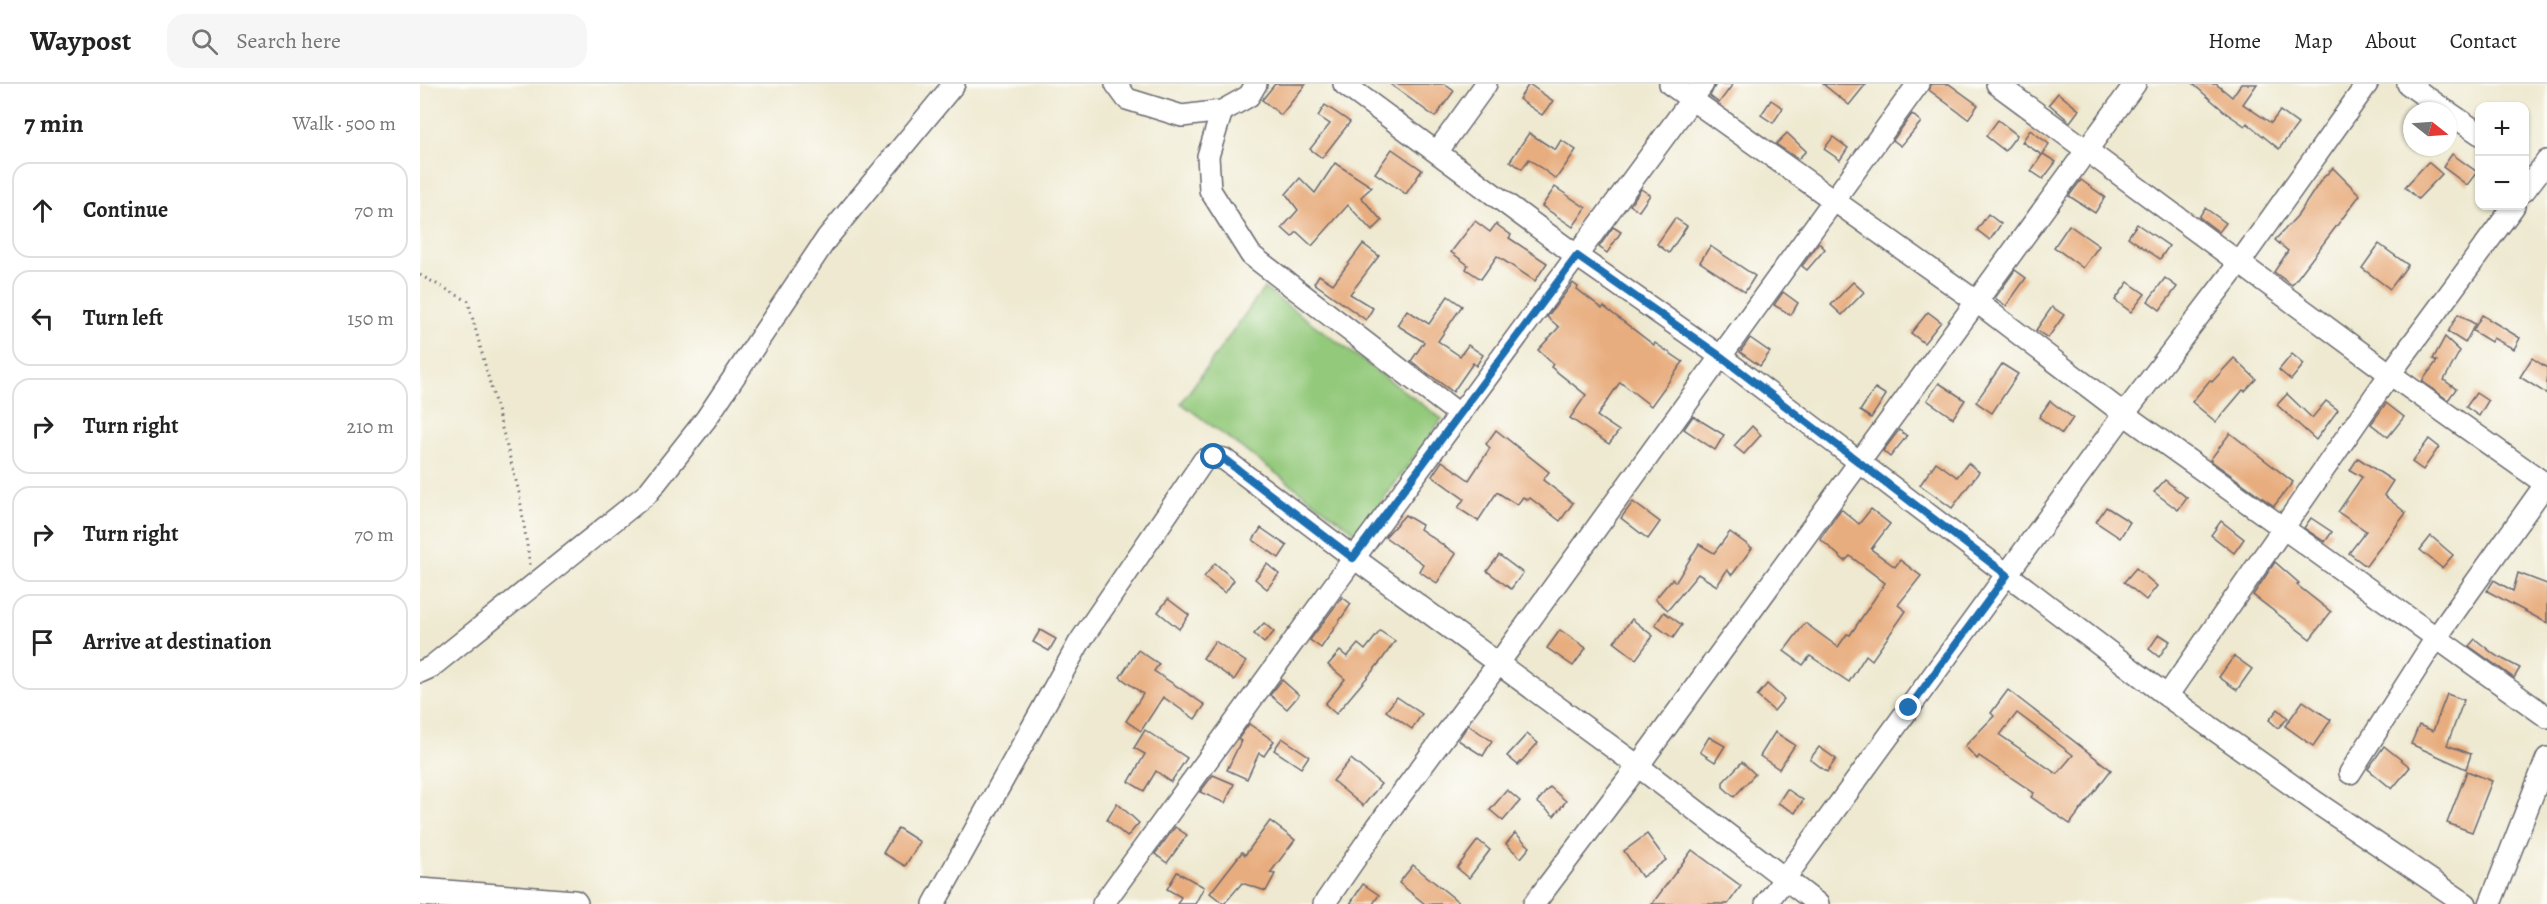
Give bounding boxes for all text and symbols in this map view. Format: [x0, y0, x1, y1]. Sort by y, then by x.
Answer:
search box [167, 14, 587, 68]
text: Waypost [30, 22, 131, 60]
icon: search [188, 25, 221, 58]
text: Search here [236, 26, 341, 56]
text: Home [2208, 27, 2261, 55]
text: Map [2294, 27, 2332, 55]
text: About [2365, 27, 2417, 55]
text: Contact [2450, 27, 2517, 55]
north arrow [2403, 102, 2457, 156]
map controls [2475, 102, 2529, 210]
button: + [2475, 102, 2529, 156]
text: 7 min [24, 106, 84, 141]
text: Walk · 500 m [292, 110, 396, 137]
button: − [2475, 156, 2529, 210]
icon: ahead [26, 194, 59, 227]
text: Continue [83, 195, 168, 225]
text: 70 m [354, 197, 394, 224]
icon: left [26, 302, 59, 335]
text: Turn left [83, 303, 163, 333]
text: 150 m [347, 305, 394, 332]
icon: right [26, 410, 59, 443]
text: Turn right [83, 411, 179, 441]
text: 210 m [346, 413, 394, 440]
route start [1200, 443, 1226, 469]
icon: right [26, 518, 59, 551]
text: Turn right [83, 519, 179, 549]
text: 70 m [354, 521, 394, 548]
icon: arrive [26, 626, 59, 659]
text: Arrive at destination [83, 627, 272, 657]
route end [1895, 694, 1921, 720]

